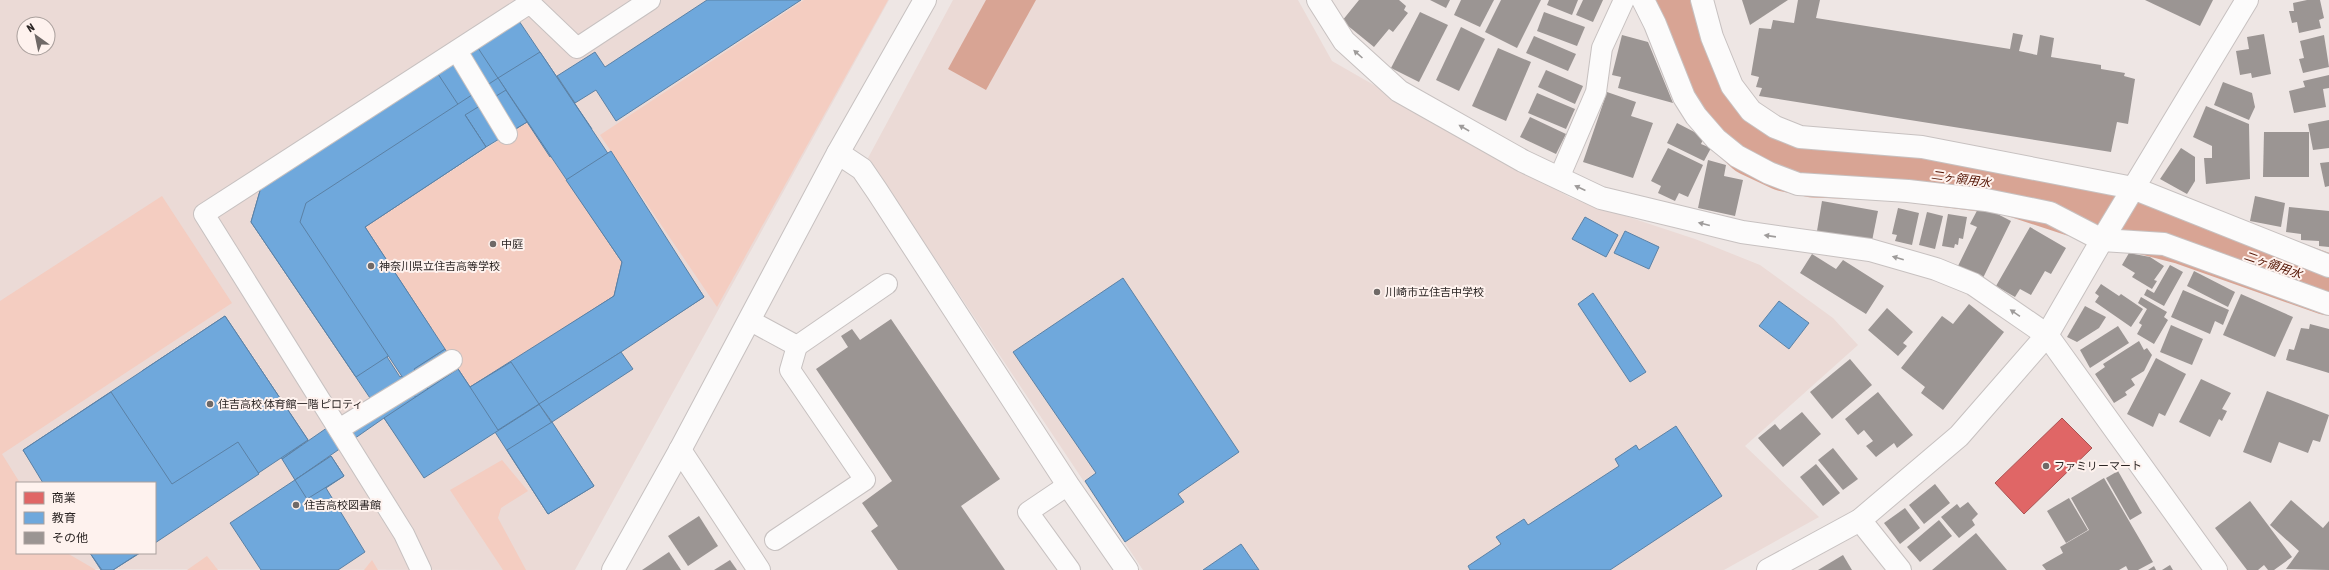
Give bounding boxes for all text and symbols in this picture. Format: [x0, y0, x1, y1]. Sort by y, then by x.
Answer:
north arrow [16, 16, 56, 56]
text: N [25, 21, 37, 34]
one-way arrow [1353, 49, 1363, 59]
one-way arrow [1459, 124, 1470, 131]
water label: 二ヶ領用水 [1930, 168, 1994, 190]
one-way arrow [1574, 185, 1585, 191]
one-way arrow [1698, 221, 1710, 227]
one-way arrow [1764, 233, 1776, 239]
place label: 中庭 [501, 238, 523, 250]
marker: 中庭 [488, 239, 498, 249]
water label: 二ヶ領用水 [2242, 249, 2306, 282]
one-way arrow [1892, 255, 1904, 261]
place label: 神奈川県立住吉高等学校 [379, 260, 500, 272]
marker: 神奈川県立住吉高等学校 [366, 261, 376, 271]
place label: 川崎市立住吉中学校 [1385, 286, 1484, 298]
marker: 川崎市立住吉中学校 [1372, 287, 1382, 297]
one-way arrow [2010, 309, 2020, 317]
place label: 住吉高校 体育館一階 ピロティ [218, 398, 363, 410]
marker: 住吉高校 体育館一階 ピロティ [205, 399, 215, 409]
place label: ファミリーマート [2054, 460, 2142, 472]
marker: ファミリーマート [2041, 461, 2051, 471]
legend [16, 482, 156, 554]
text: 商業 [52, 491, 76, 505]
place label: 住吉高校図書館 [304, 499, 381, 511]
marker: 住吉高校図書館 [291, 500, 301, 510]
text: 教育 [52, 511, 76, 525]
text: その他 [52, 531, 88, 545]

